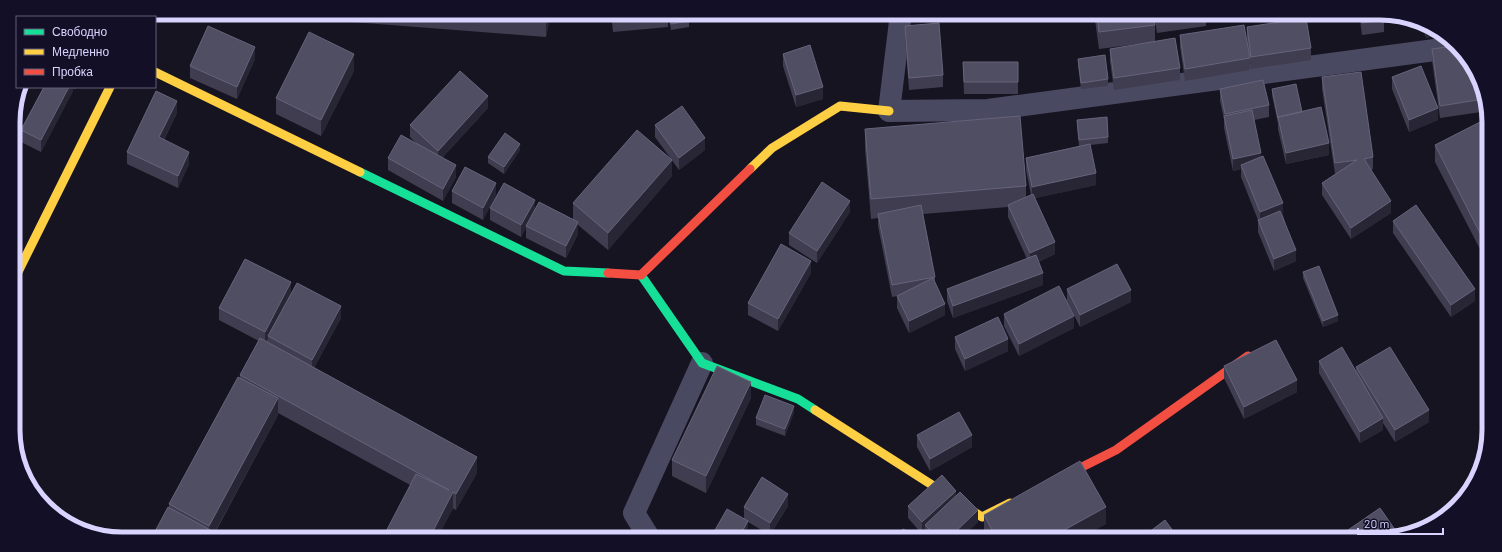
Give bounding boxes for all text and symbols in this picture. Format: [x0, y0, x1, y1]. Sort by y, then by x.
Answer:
legend [16, 16, 156, 88]
text: Свободно [52, 24, 107, 39]
text: Медленно [52, 44, 109, 59]
text: Пробка [52, 64, 93, 79]
scale bar [1358, 510, 1443, 536]
text: 20 m [1364, 516, 1390, 530]

